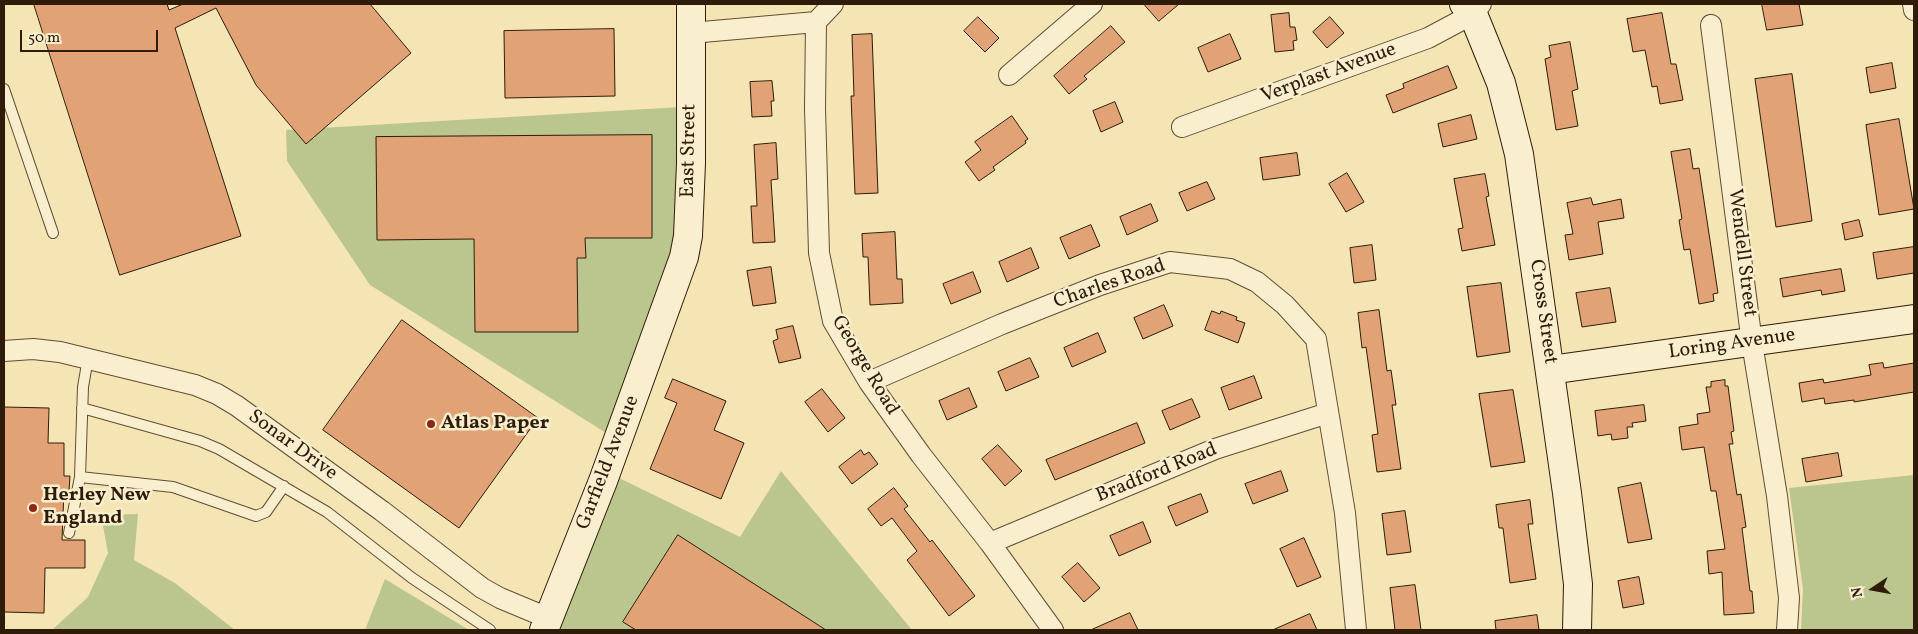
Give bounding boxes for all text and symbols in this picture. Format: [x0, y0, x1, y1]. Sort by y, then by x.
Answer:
scale bar [22, 20, 160, 52]
text: 50 m [28, 28, 60, 49]
street label: Verplast Avenue [1258, 38, 1400, 110]
street label: East Street [677, 104, 703, 198]
street label: Wendell Street [1721, 188, 1761, 318]
street label: Charles Road [1051, 255, 1169, 315]
street label: Cross Street [1523, 258, 1561, 366]
street label: George Road [825, 312, 903, 420]
street label: Loring Avenue [1667, 324, 1797, 366]
street label: Garfield Avenue [572, 393, 646, 533]
street label: Sonar Drive [243, 405, 341, 487]
place label: Atlas Paper [441, 412, 549, 436]
marker: Atlas Paper [425, 418, 437, 430]
street label: Bradford Road [1093, 439, 1221, 509]
place label: Herley New England [43, 484, 151, 531]
marker: Herley New England [27, 502, 39, 514]
north arrow [1848, 564, 1898, 614]
text: N [1847, 585, 1868, 599]

